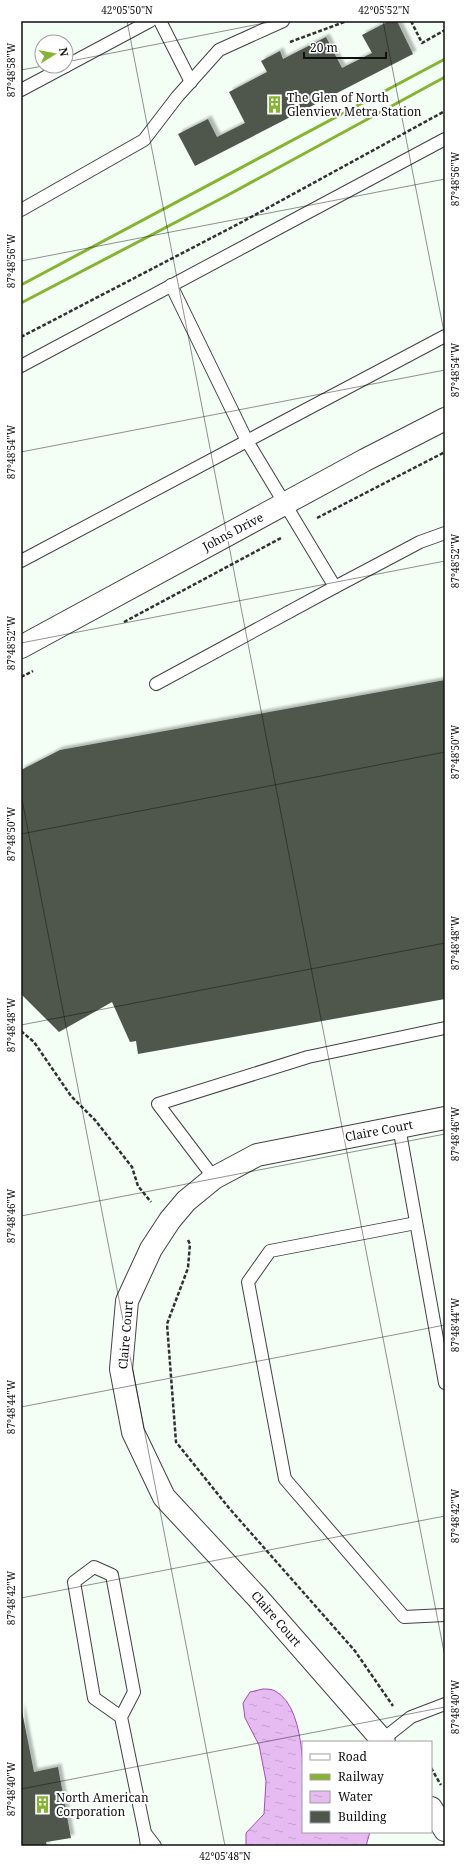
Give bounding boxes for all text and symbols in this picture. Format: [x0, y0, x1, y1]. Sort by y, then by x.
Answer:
text: 42°05'50"N [101, 3, 153, 17]
text: 42°05'52"N [358, 3, 410, 17]
north arrow [34, 34, 74, 74]
scale bar [304, 34, 386, 60]
text: 20 m [310, 39, 338, 56]
text: 87°48'58"W [4, 42, 18, 97]
text: N [56, 46, 73, 58]
place label: The Glen of North Glenview Metra Station [287, 89, 422, 120]
building icon: The Glen of North Glenview Metra Station [264, 95, 284, 115]
text: 87°48'56"W [448, 151, 462, 206]
text: 87°48'56"W [4, 233, 18, 288]
text: 87°48'54"W [448, 342, 462, 397]
text: 87°48'54"W [4, 424, 18, 479]
street label: Johns Drive [198, 508, 266, 555]
text: 87°48'52"W [448, 533, 462, 588]
text: 87°48'52"W [4, 615, 18, 670]
text: 87°48'50"W [448, 724, 462, 779]
text: 87°48'50"W [4, 806, 18, 861]
text: 87°48'48"W [448, 915, 462, 970]
text: 87°48'48"W [4, 997, 18, 1052]
text: 87°48'46"W [448, 1106, 462, 1161]
street label: Claire Court [344, 1116, 414, 1145]
text: 87°48'46"W [4, 1188, 18, 1243]
text: 87°48'44"W [448, 1297, 462, 1352]
street label: Claire Court [114, 1300, 137, 1370]
text: 87°48'44"W [4, 1379, 18, 1434]
text: 87°48'42"W [448, 1488, 462, 1543]
text: 87°48'42"W [4, 1570, 18, 1625]
street label: Claire Court [247, 1587, 305, 1650]
text: 87°48'40"W [448, 1679, 462, 1734]
legend [302, 1741, 432, 1833]
text: Road [338, 1748, 368, 1765]
text: 87°48'40"W [4, 1761, 18, 1816]
text: Railway [338, 1768, 384, 1785]
text: Water [338, 1788, 373, 1805]
place label: North American Corporation [56, 1789, 149, 1820]
building icon: North American Corporation [33, 1795, 53, 1815]
text: Building [338, 1808, 387, 1825]
text: 42°05'48"N [199, 1849, 251, 1863]

